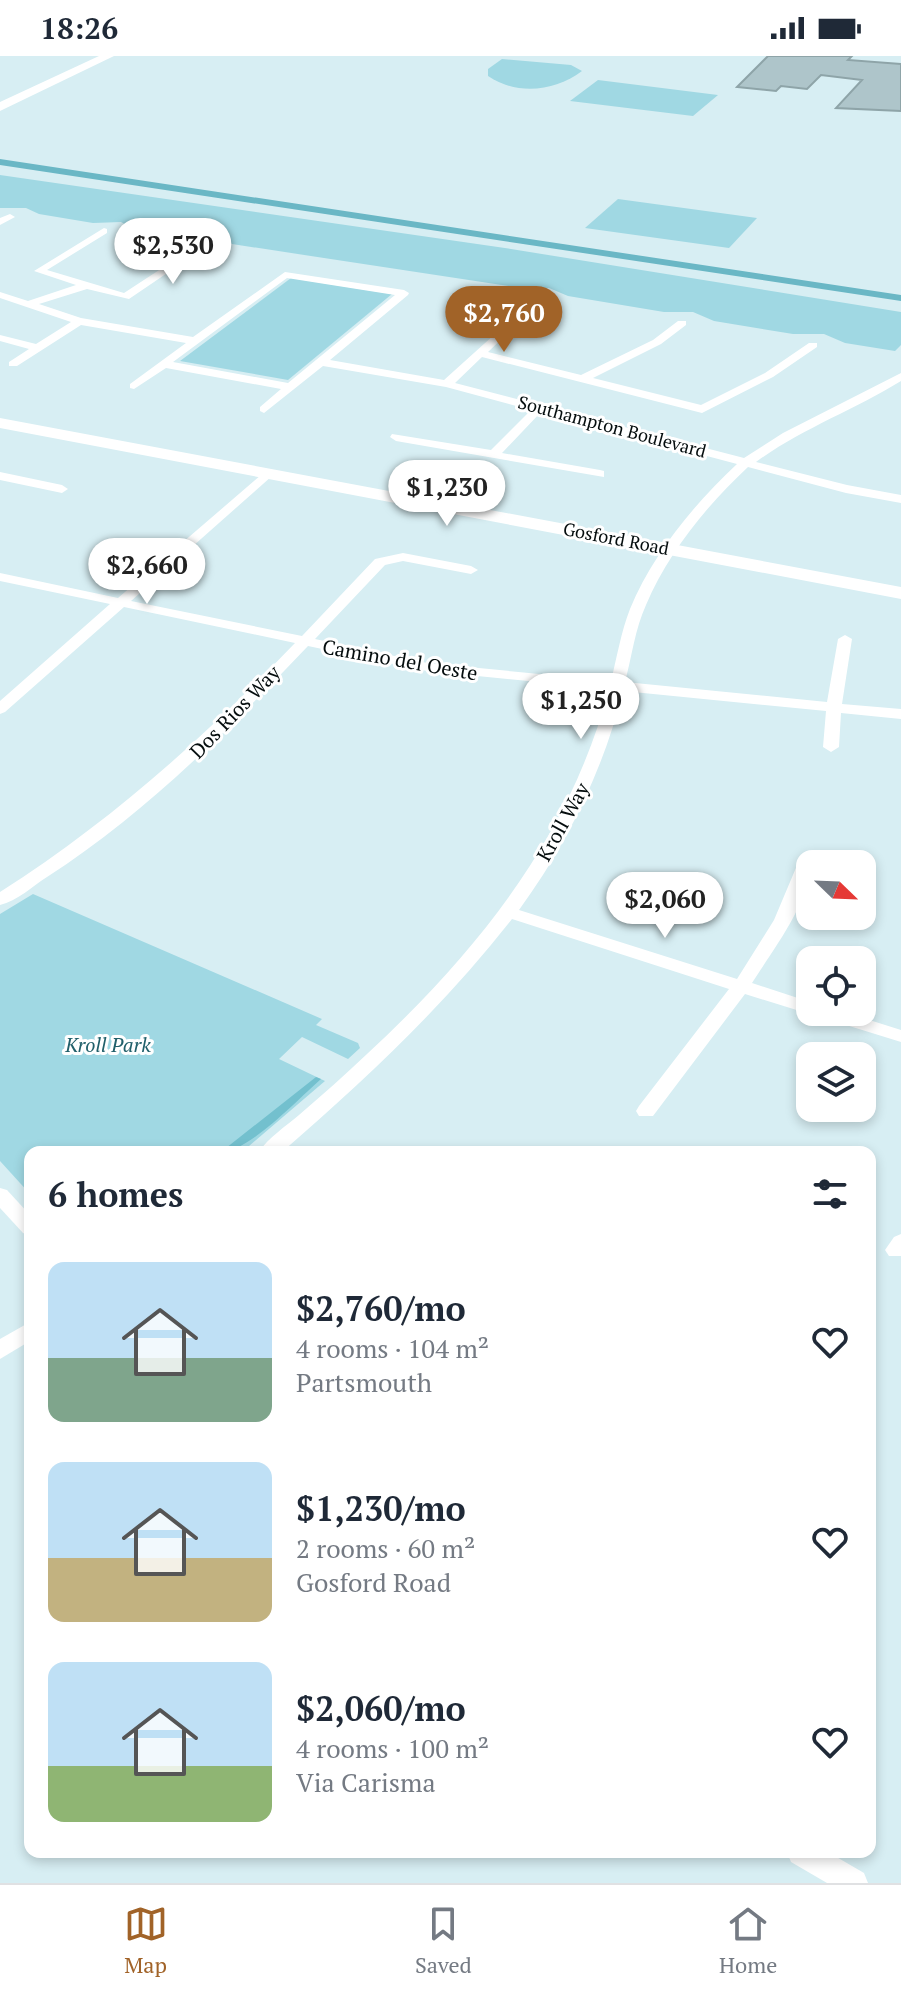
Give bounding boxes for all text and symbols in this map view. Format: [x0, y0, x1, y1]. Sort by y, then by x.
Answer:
text: 18:26 [40, 8, 118, 48]
pin: $2,530 [108, 218, 238, 286]
text: $2,530 [132, 227, 214, 261]
pin: $2,760 [439, 286, 569, 354]
text: $2,760 [463, 295, 545, 329]
street label: Southampton Boulevard [515, 389, 709, 463]
pin: $1,230 [382, 460, 512, 528]
text: $1,230 [406, 469, 488, 503]
street label: Gosford Road [561, 516, 671, 560]
pin: $2,660 [82, 538, 212, 606]
text: $2,660 [106, 547, 188, 581]
street label: Camino del Oeste [320, 633, 480, 686]
street label: Dos Rios Way [183, 659, 287, 764]
pin: $1,250 [516, 673, 646, 741]
text: $1,250 [540, 682, 622, 716]
street label: Kroll Way [530, 777, 596, 866]
north arrow [796, 850, 876, 930]
map controls [796, 850, 876, 1122]
pin: $2,060 [600, 872, 730, 940]
text: $2,060 [624, 881, 706, 915]
button: locate [796, 946, 876, 1026]
park label: Kroll Park [64, 1031, 151, 1058]
button: layers [796, 1042, 876, 1122]
text: 6 homes [48, 1172, 183, 1217]
icon: filters [808, 1172, 852, 1216]
text: $2,760/mo [296, 1286, 466, 1331]
icon: home [112, 1294, 208, 1390]
icon: heart [808, 1320, 852, 1364]
text: 4 rooms · 104 m² [296, 1331, 489, 1365]
text: Partsmouth [296, 1365, 432, 1399]
text: $1,230/mo [296, 1486, 466, 1531]
icon: home [112, 1494, 208, 1590]
icon: heart [808, 1520, 852, 1564]
text: 2 rooms · 60 m² [296, 1531, 475, 1565]
text: Gosford Road [296, 1565, 451, 1599]
text: $2,060/mo [296, 1686, 466, 1731]
icon: home [112, 1694, 208, 1790]
icon: heart [808, 1720, 852, 1764]
text: 4 rooms · 100 m² [296, 1731, 489, 1765]
text: Via Carisma [296, 1765, 436, 1799]
tab: Map [124, 1902, 168, 1979]
tab: Saved [415, 1902, 472, 1979]
tab: Home [719, 1902, 777, 1979]

